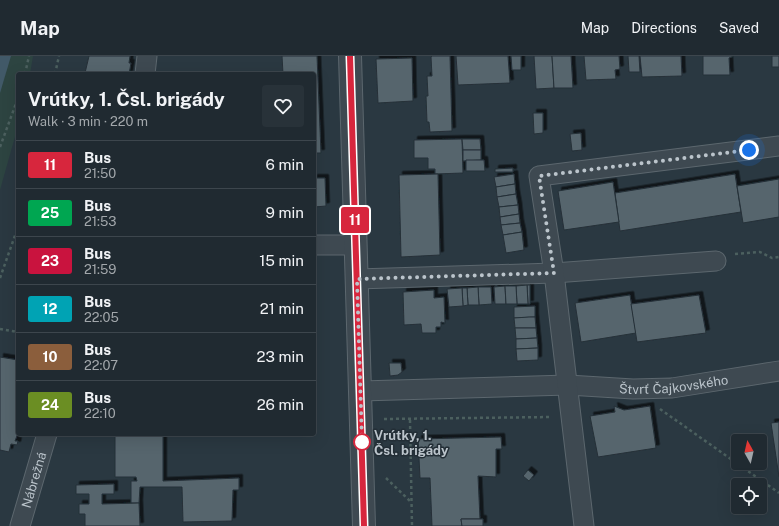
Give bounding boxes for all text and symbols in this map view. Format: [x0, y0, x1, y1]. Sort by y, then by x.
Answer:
text: Map [20, 17, 60, 39]
text: Map [581, 20, 609, 36]
text: Directions [631, 20, 697, 36]
text: Saved [719, 20, 759, 36]
button: heart [262, 85, 304, 127]
text: Vrútky, 1. Čsl. brigády [28, 88, 225, 110]
text: Walk · 3 min · 220 m [28, 114, 148, 129]
your location [739, 140, 759, 160]
text: Bus [84, 149, 111, 166]
text: 6 min [266, 156, 304, 173]
text: 11 [44, 157, 56, 173]
text: 21:50 [84, 166, 116, 181]
text: Bus [84, 197, 111, 214]
text: 9 min [266, 204, 304, 221]
text: 25 [41, 205, 59, 221]
line badge: 11 [337, 207, 373, 233]
text: 11 [349, 212, 361, 228]
text: 21:53 [84, 214, 117, 229]
text: Bus [84, 245, 111, 262]
text: 15 min [259, 252, 304, 269]
text: 23 [41, 253, 59, 269]
text: 21:59 [84, 262, 116, 277]
text: Bus [84, 293, 111, 310]
text: 21 min [260, 300, 304, 317]
text: 12 [43, 301, 57, 317]
text: 22:05 [84, 310, 119, 325]
text: Bus [84, 341, 111, 358]
text: 23 min [257, 348, 304, 365]
text: 10 [42, 349, 58, 365]
text: 22:07 [84, 358, 118, 373]
street label: Štvrť Čajkovského [618, 372, 729, 397]
text: Bus [84, 389, 111, 406]
text: 26 min [257, 396, 304, 413]
text: 24 [41, 397, 59, 413]
text: 22:10 [84, 406, 116, 421]
place label: Vrútky, 1. Čsl. brigády [374, 428, 449, 458]
marker: Vrútky, 1. Čsl. brigády [353, 433, 371, 451]
north arrow [731, 434, 767, 470]
map controls [731, 434, 767, 514]
street label: Nábrežná [19, 450, 49, 510]
button: locate [731, 478, 767, 514]

